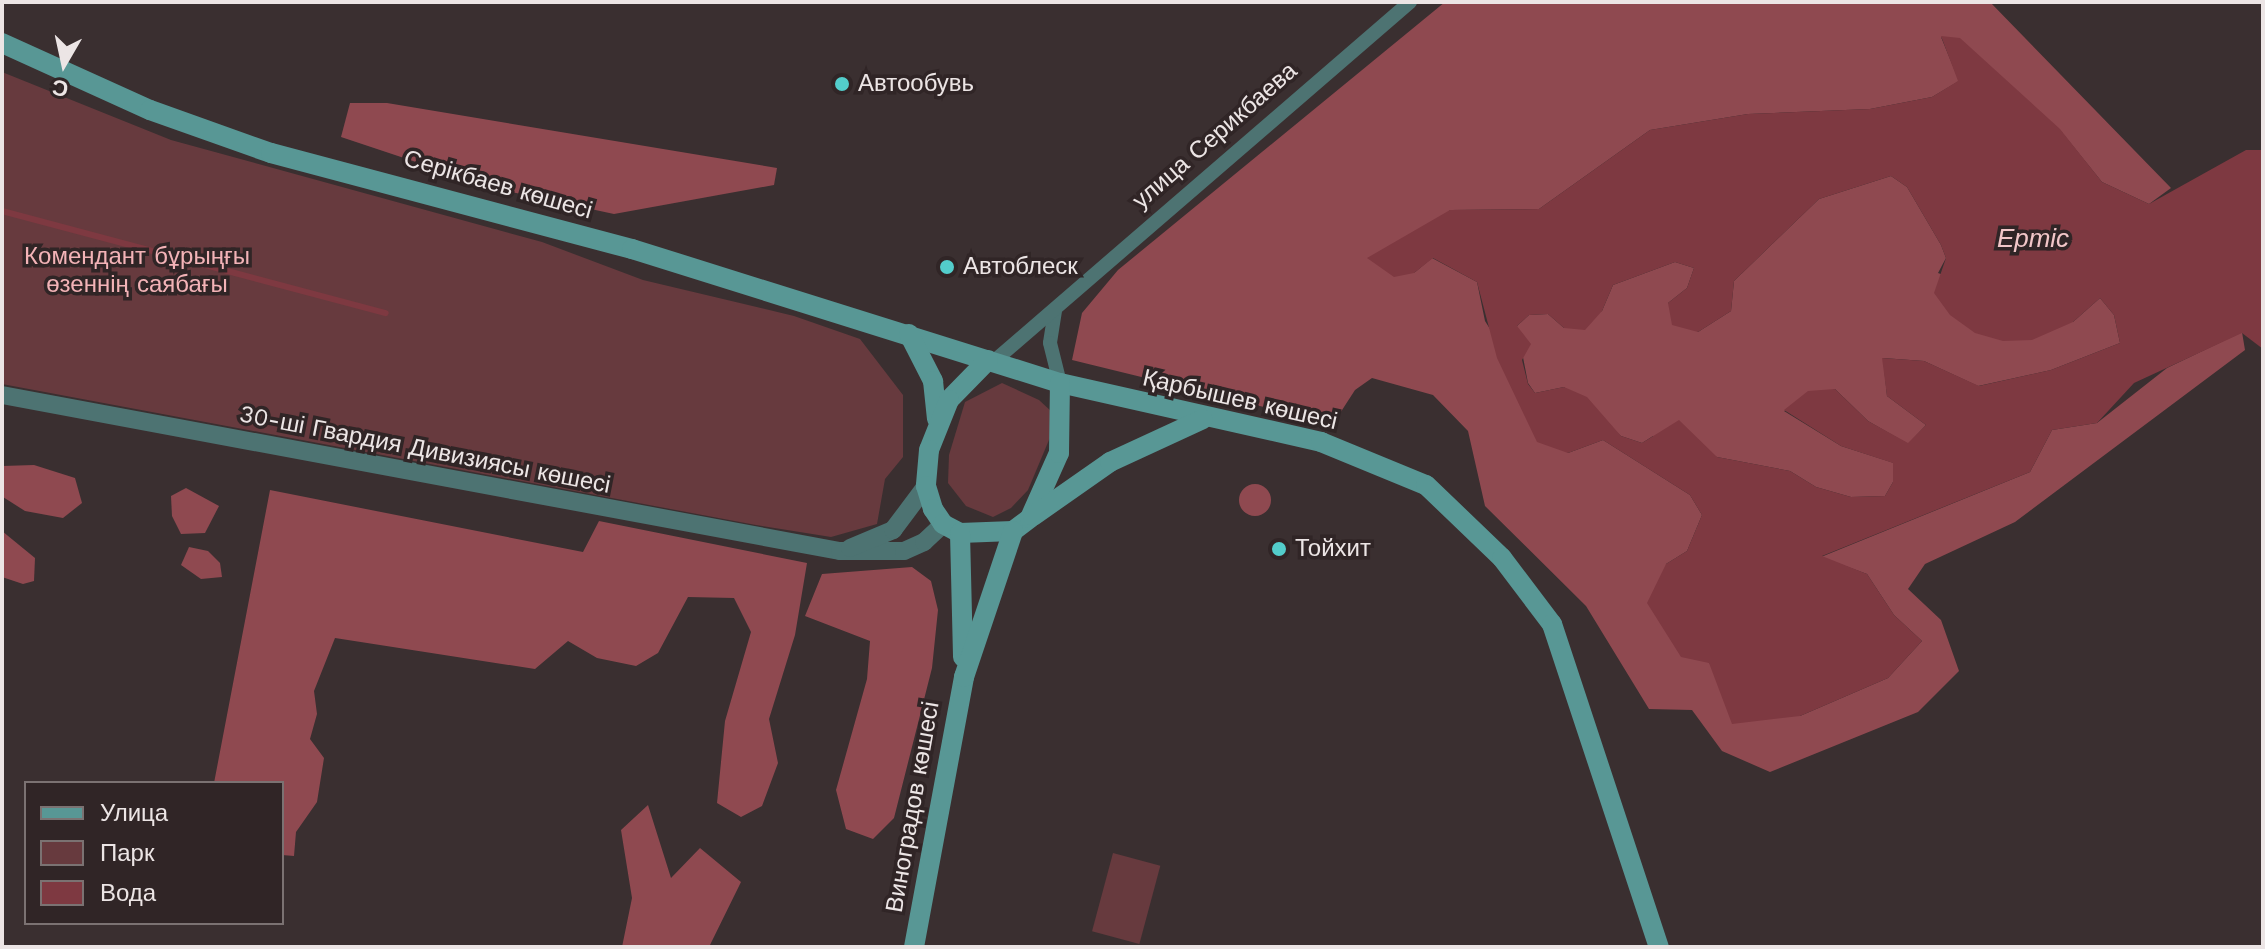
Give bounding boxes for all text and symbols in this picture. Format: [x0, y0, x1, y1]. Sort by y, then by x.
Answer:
north arrow [24, 24, 104, 104]
street label: улица Серикбаева [1127, 57, 1303, 215]
place label: Автообувь [858, 70, 974, 98]
text: С [50, 75, 70, 102]
marker: Автообувь [833, 75, 851, 93]
street label: Серікбаев көшесі [400, 144, 596, 226]
water label: Ертіс [1997, 223, 2069, 255]
park label: Комендант бұрыңғы өзеннің саябағы [24, 243, 250, 299]
place label: Автоблеск [963, 253, 1078, 281]
marker: Автоблеск [938, 258, 956, 276]
street label: Қарбышев көшесі [1140, 364, 1340, 436]
street label: 30-ші Гвардия Дивизиясы көшесі [237, 400, 613, 500]
place label: Тойхит [1295, 535, 1371, 563]
marker: Тойхит [1270, 540, 1288, 558]
street label: Виноградов көшесі [880, 699, 946, 915]
legend [24, 781, 284, 925]
text: Улица [100, 799, 168, 827]
text: Парк [100, 839, 154, 867]
text: Вода [100, 879, 156, 907]

